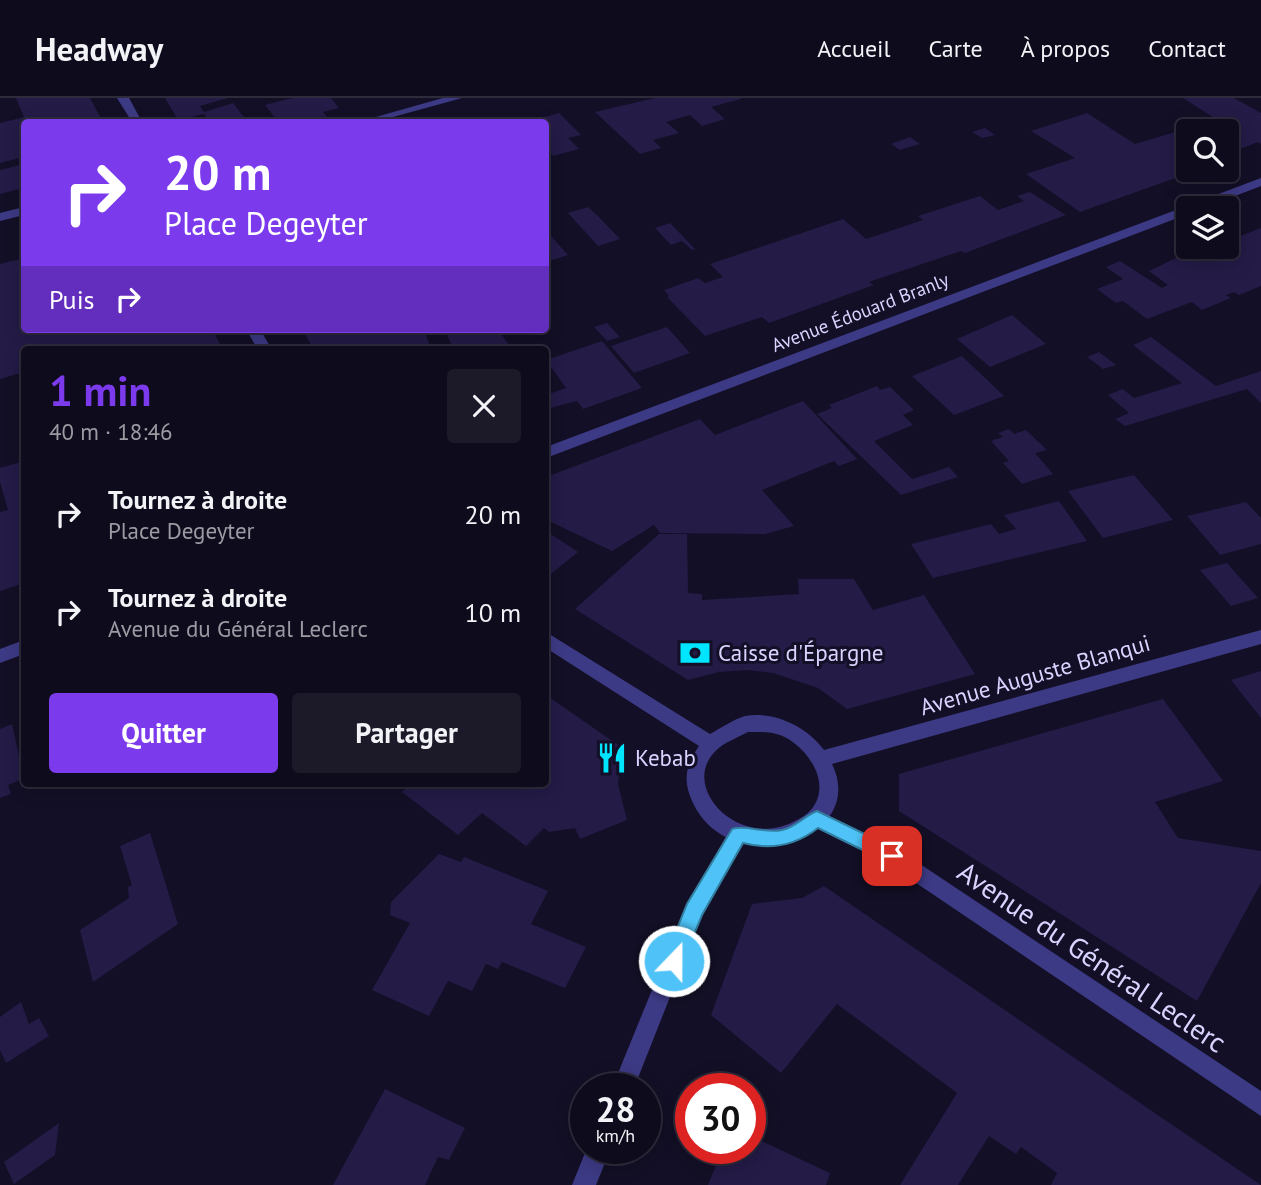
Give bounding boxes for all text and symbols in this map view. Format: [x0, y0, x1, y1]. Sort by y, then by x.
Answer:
text: Headway [35, 27, 163, 70]
text: Accueil [817, 33, 891, 64]
text: Carte [929, 33, 983, 64]
text: À propos [1021, 33, 1110, 64]
text: Contact [1148, 33, 1226, 64]
map controls [1176, 119, 1239, 259]
button: search [1176, 119, 1239, 182]
text: 20 m [164, 140, 271, 204]
icon: right [49, 147, 140, 238]
button: layers [1176, 196, 1239, 259]
text: Place Degeyter [164, 202, 368, 244]
street label: Avenue Édouard Branly [768, 267, 952, 357]
icon: right [109, 280, 147, 318]
text: Puis [49, 283, 95, 316]
text: 1 min [49, 363, 151, 418]
button: close [447, 369, 521, 443]
text: 40 m · 18:46 [49, 417, 173, 446]
text: Tournez à droite [108, 483, 287, 516]
icon: right [49, 495, 87, 533]
text: 20 m [465, 498, 521, 531]
text: Place Degeyter [108, 516, 254, 545]
text: Tournez à droite [108, 581, 287, 614]
icon: right [49, 593, 87, 631]
text: 10 m [465, 596, 521, 629]
text: Avenue du Général Leclerc [108, 614, 368, 643]
street label: Avenue Auguste Blanqui [917, 628, 1153, 721]
bank icon: Caisse d'Épargne [678, 636, 712, 670]
place label: Caisse d'Épargne [718, 638, 884, 667]
button: Quitter [49, 693, 278, 773]
button: Partager [292, 693, 521, 773]
restaurant icon: Kebab [595, 741, 629, 775]
place label: Kebab [635, 743, 696, 772]
pin [862, 826, 922, 886]
icon: arrive [873, 837, 911, 875]
street label: Avenue du Général Leclerc [951, 853, 1234, 1060]
position arrow [637, 924, 711, 998]
speed limit sign: 30 [675, 1073, 766, 1164]
text: 28 [596, 1086, 635, 1132]
text: km/h [596, 1124, 635, 1147]

